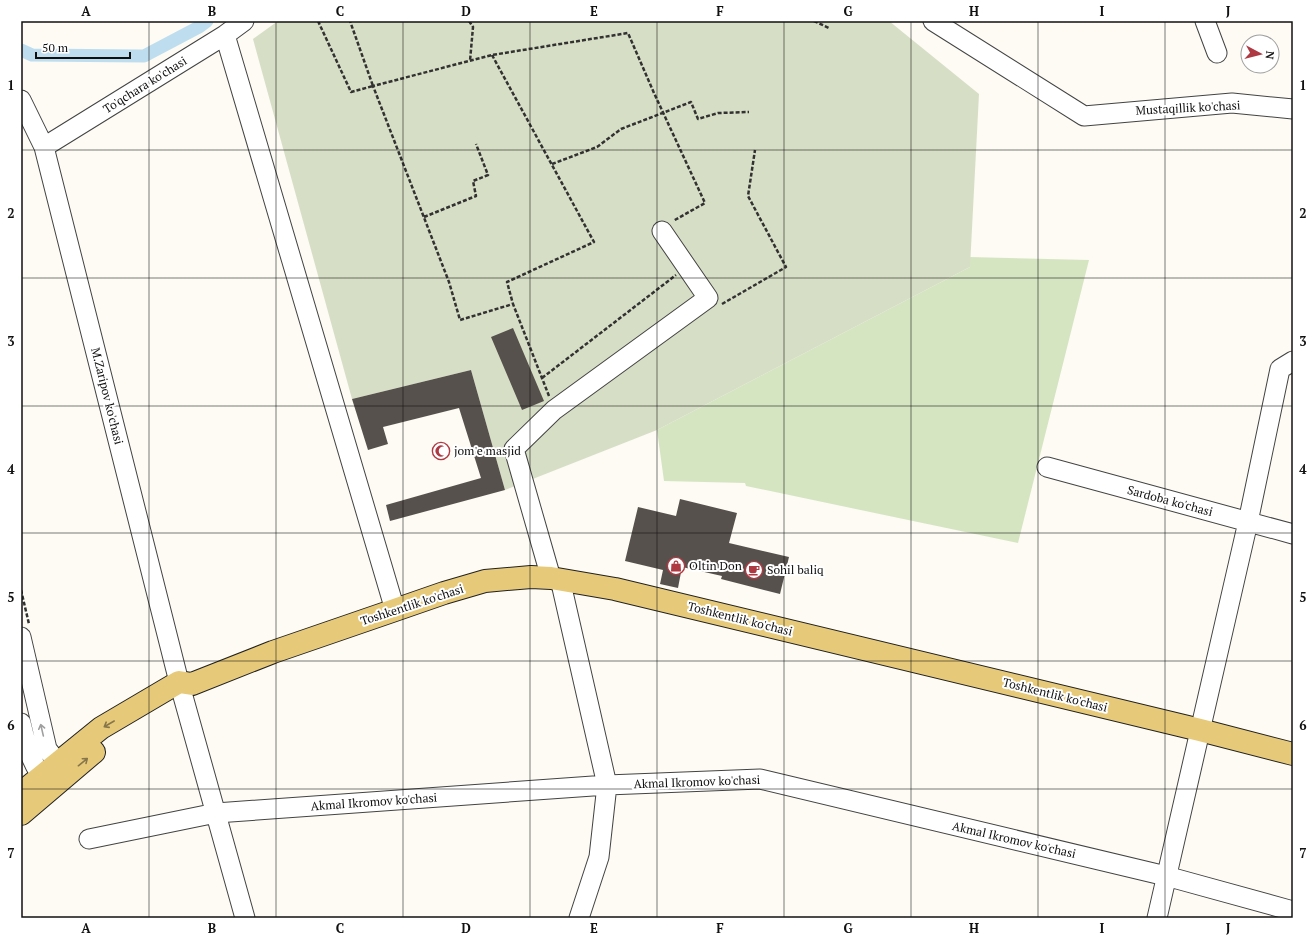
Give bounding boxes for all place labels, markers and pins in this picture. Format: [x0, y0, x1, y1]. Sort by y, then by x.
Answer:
mosque icon: jom'e masjid [431, 441, 451, 461]
place label: jom'e masjid [454, 443, 521, 458]
shop icon: Oltin Don [666, 556, 686, 576]
place label: Oltin Don [689, 558, 742, 573]
cafe icon: Sohil baliq [744, 560, 764, 580]
place label: Sohil baliq [767, 562, 824, 577]

